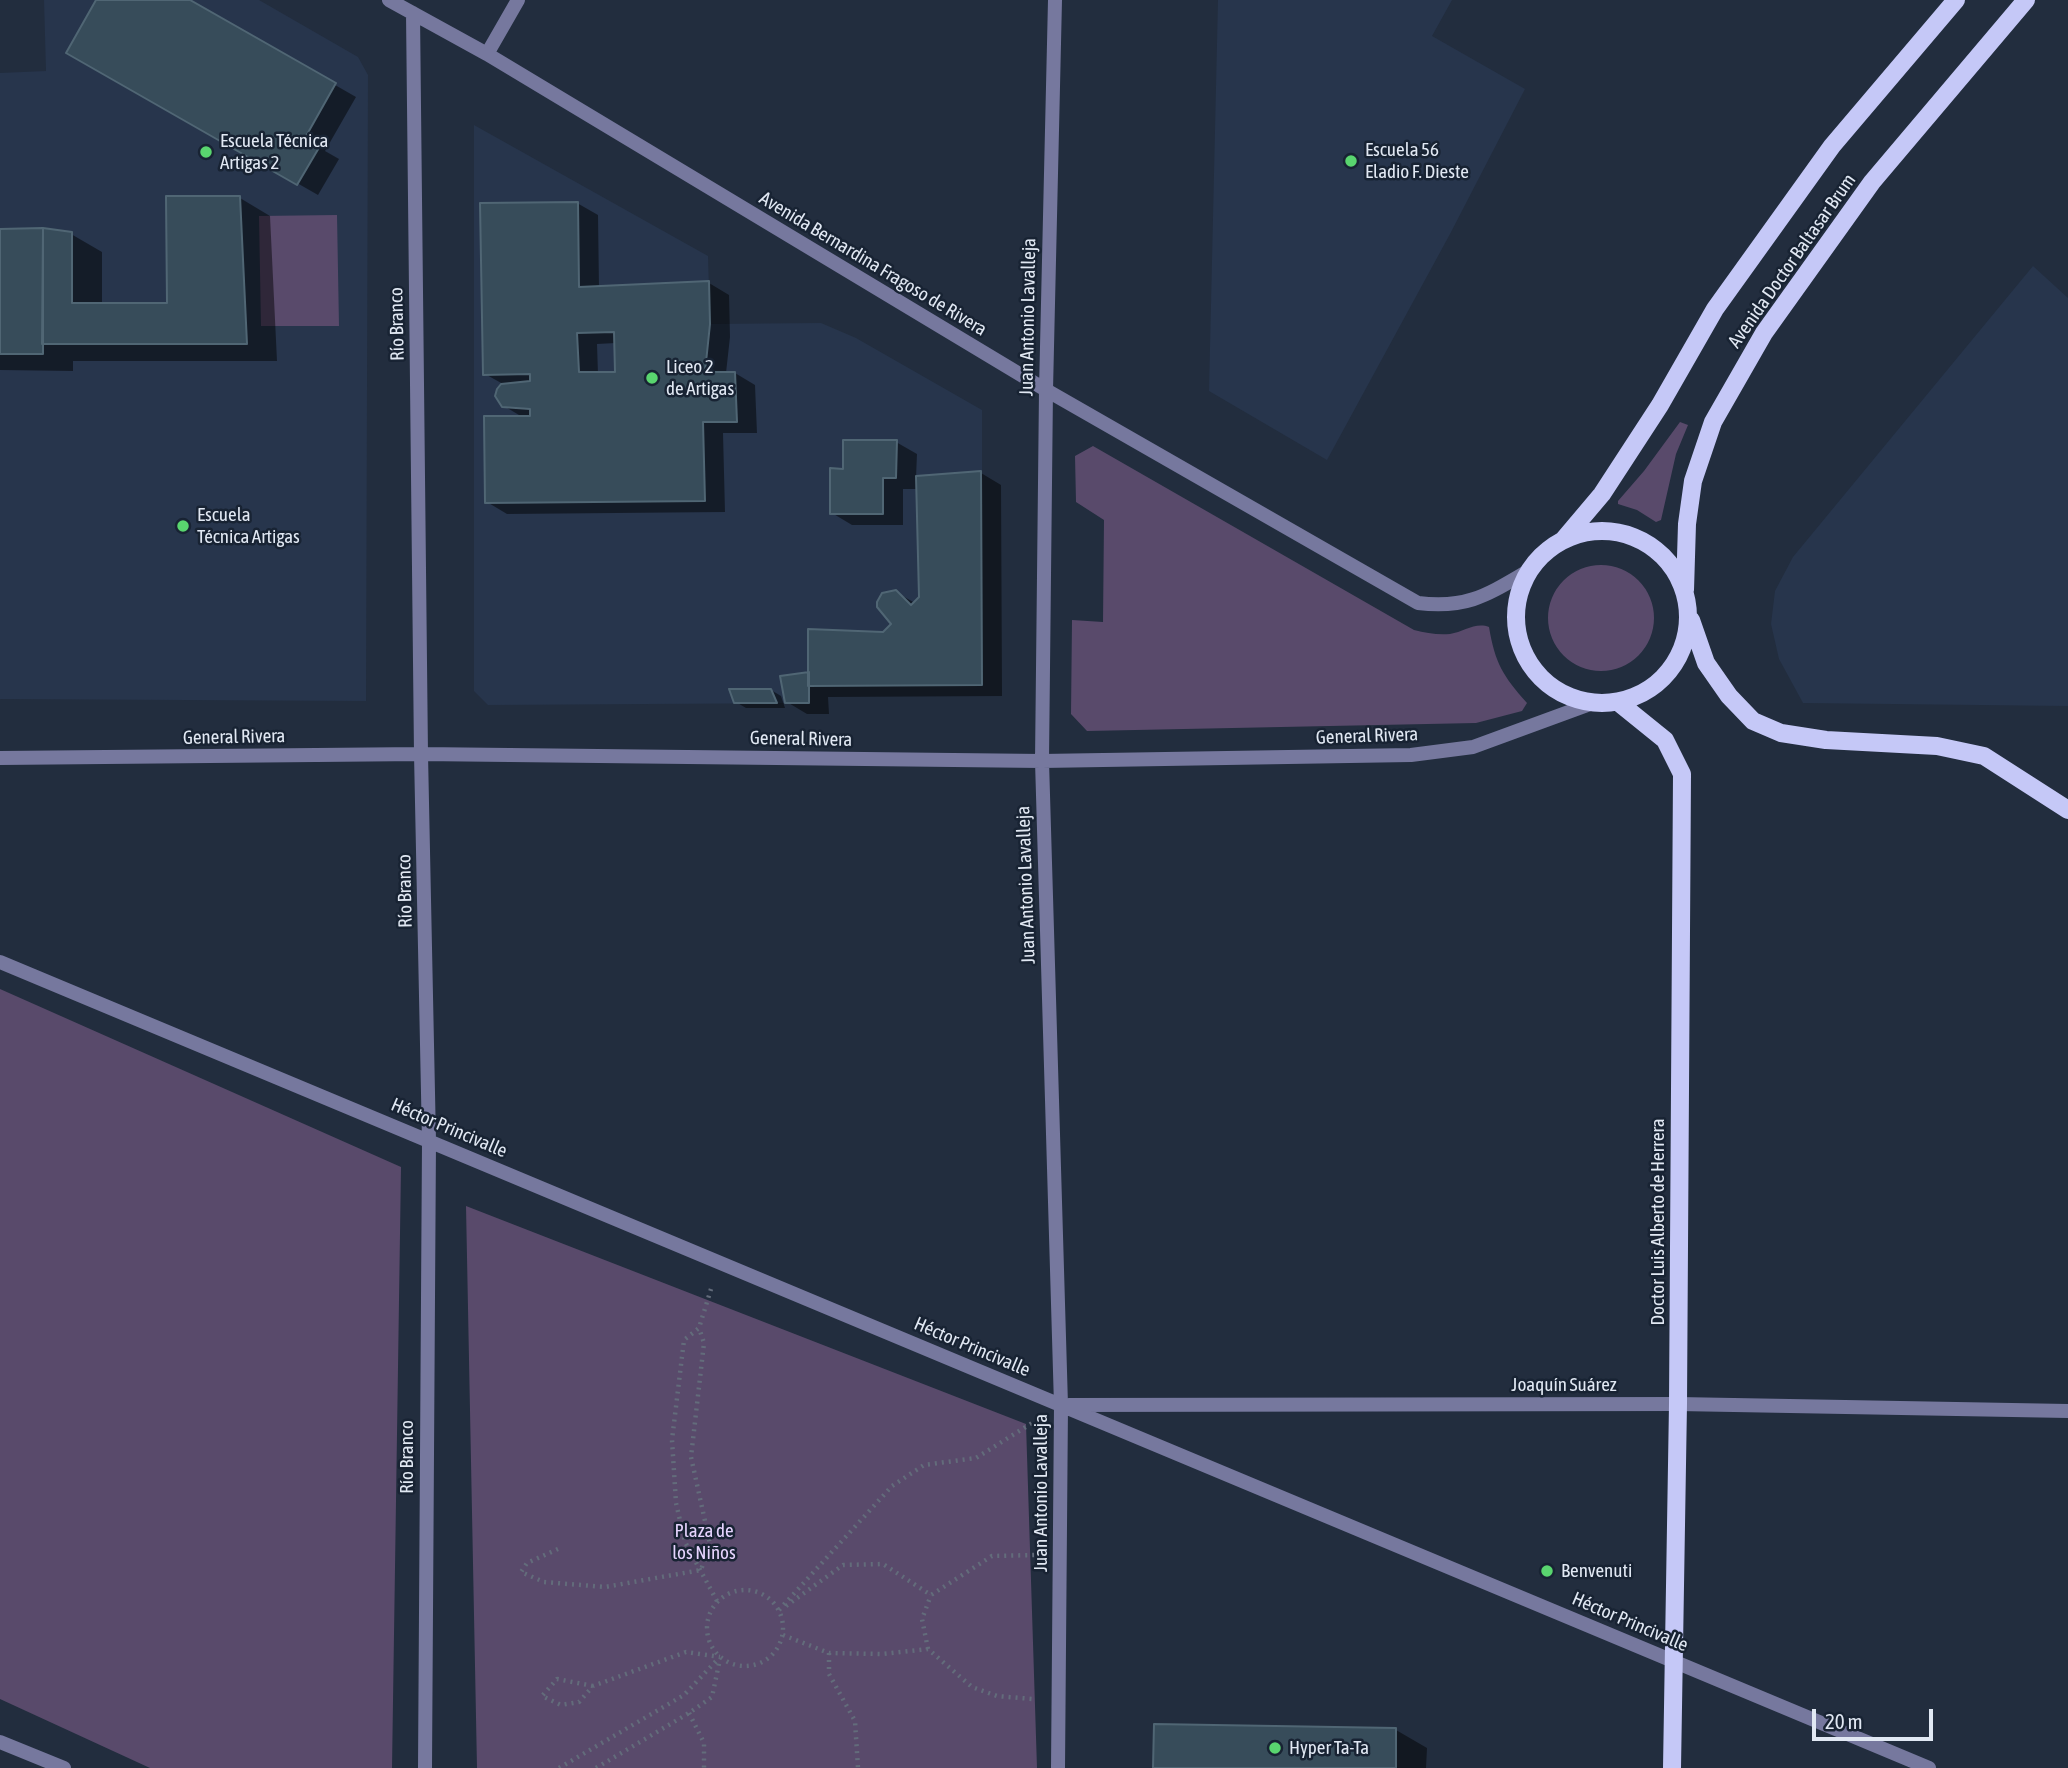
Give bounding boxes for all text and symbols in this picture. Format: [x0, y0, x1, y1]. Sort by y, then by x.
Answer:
place label: Escuela Técnica Artigas 2 [220, 130, 328, 174]
place label: Escuela 56 Eladio F. Dieste [1365, 139, 1469, 183]
marker: Escuela Técnica Artigas 2 [198, 144, 214, 160]
marker: Escuela 56 Eladio F. Dieste [1343, 153, 1359, 169]
street label: Avenida Doctor Baltasar Brum [1723, 170, 1861, 352]
street label: Avenida Bernardina Fragoso de Rivera [755, 187, 991, 341]
street label: Juan Antonio Lavalleja [1015, 238, 1041, 396]
street label: Río Branco [385, 287, 409, 361]
place label: Liceo 2 de Artigas [666, 356, 734, 400]
marker: Liceo 2 de Artigas [644, 370, 660, 386]
place label: Escuela Técnica Artigas [197, 504, 300, 548]
marker: Escuela Técnica Artigas [175, 518, 191, 534]
street label: General Rivera [1315, 723, 1419, 749]
street label: General Rivera [183, 725, 285, 749]
street label: General Rivera [750, 727, 852, 751]
street label: Juan Antonio Lavalleja [1012, 806, 1040, 964]
street label: Río Branco [393, 854, 417, 928]
street label: Héctor Princivalle [388, 1093, 510, 1163]
street label: Doctor Luis Alberto de Herrera [1647, 1118, 1669, 1326]
street label: Héctor Princivalle [911, 1312, 1033, 1382]
street label: Joaquín Suárez [1511, 1374, 1617, 1396]
street label: Juan Antonio Lavalleja [1030, 1414, 1052, 1572]
street label: Río Branco [396, 1420, 418, 1494]
park label: Plaza de los Niños [672, 1520, 736, 1564]
place label: Benvenuti [1561, 1560, 1632, 1582]
marker: Benvenuti [1539, 1563, 1555, 1579]
street label: Héctor Princivalle [1569, 1587, 1691, 1657]
scale bar [1816, 1694, 1937, 1738]
text: 20 m [1825, 1709, 1863, 1733]
place label: Hyper Ta-Ta [1289, 1737, 1369, 1759]
marker: Hyper Ta-Ta [1267, 1740, 1283, 1756]

